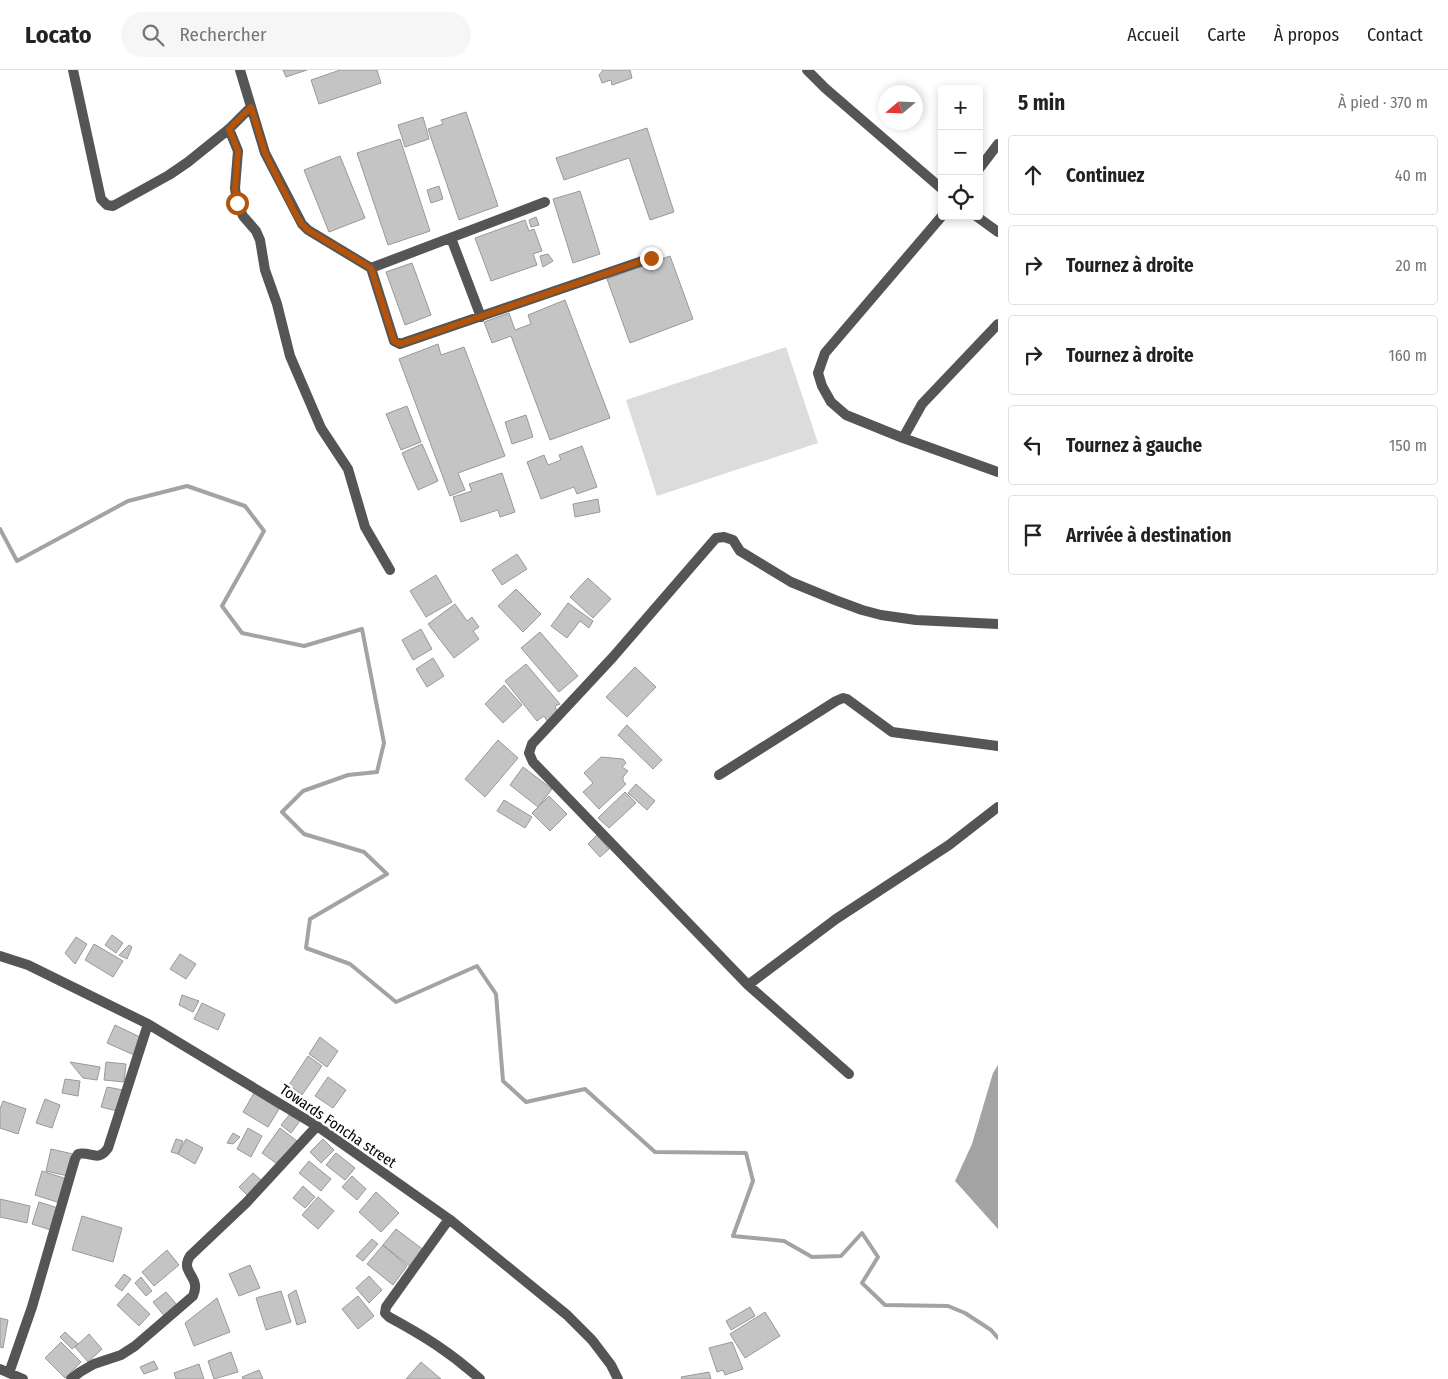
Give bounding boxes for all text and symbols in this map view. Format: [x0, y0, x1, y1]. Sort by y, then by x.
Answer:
search box [121, 12, 471, 57]
text: Locato [25, 21, 91, 49]
icon: search [139, 21, 167, 49]
text: Rechercher [179, 23, 267, 46]
text: Accueil [1127, 24, 1179, 46]
text: Carte [1207, 24, 1246, 46]
text: À propos [1274, 24, 1339, 46]
text: Contact [1367, 24, 1423, 46]
north arrow [878, 85, 923, 130]
map controls [938, 85, 983, 220]
button: + [938, 85, 983, 130]
text: 5 min [1018, 90, 1065, 116]
text: À pied · 370 m [1338, 93, 1428, 112]
button: − [938, 130, 983, 175]
icon: ahead [1019, 161, 1047, 189]
text: Continuez [1066, 164, 1145, 187]
text: 40 m [1395, 166, 1427, 185]
button: locate [938, 175, 983, 220]
route start [226, 192, 249, 215]
route end [640, 247, 663, 270]
icon: right [1019, 251, 1047, 279]
text: Tournez à droite [1066, 254, 1194, 277]
text: 20 m [1396, 256, 1427, 275]
icon: right [1019, 341, 1047, 369]
text: Tournez à droite [1066, 344, 1194, 367]
text: 160 m [1388, 346, 1427, 365]
icon: left [1019, 431, 1047, 459]
text: Tournez à gauche [1066, 434, 1202, 457]
text: 150 m [1389, 436, 1427, 455]
icon: arrive [1019, 521, 1047, 549]
text: Arrivée à destination [1066, 524, 1232, 547]
street label: Towards Foncha street [276, 1080, 400, 1172]

